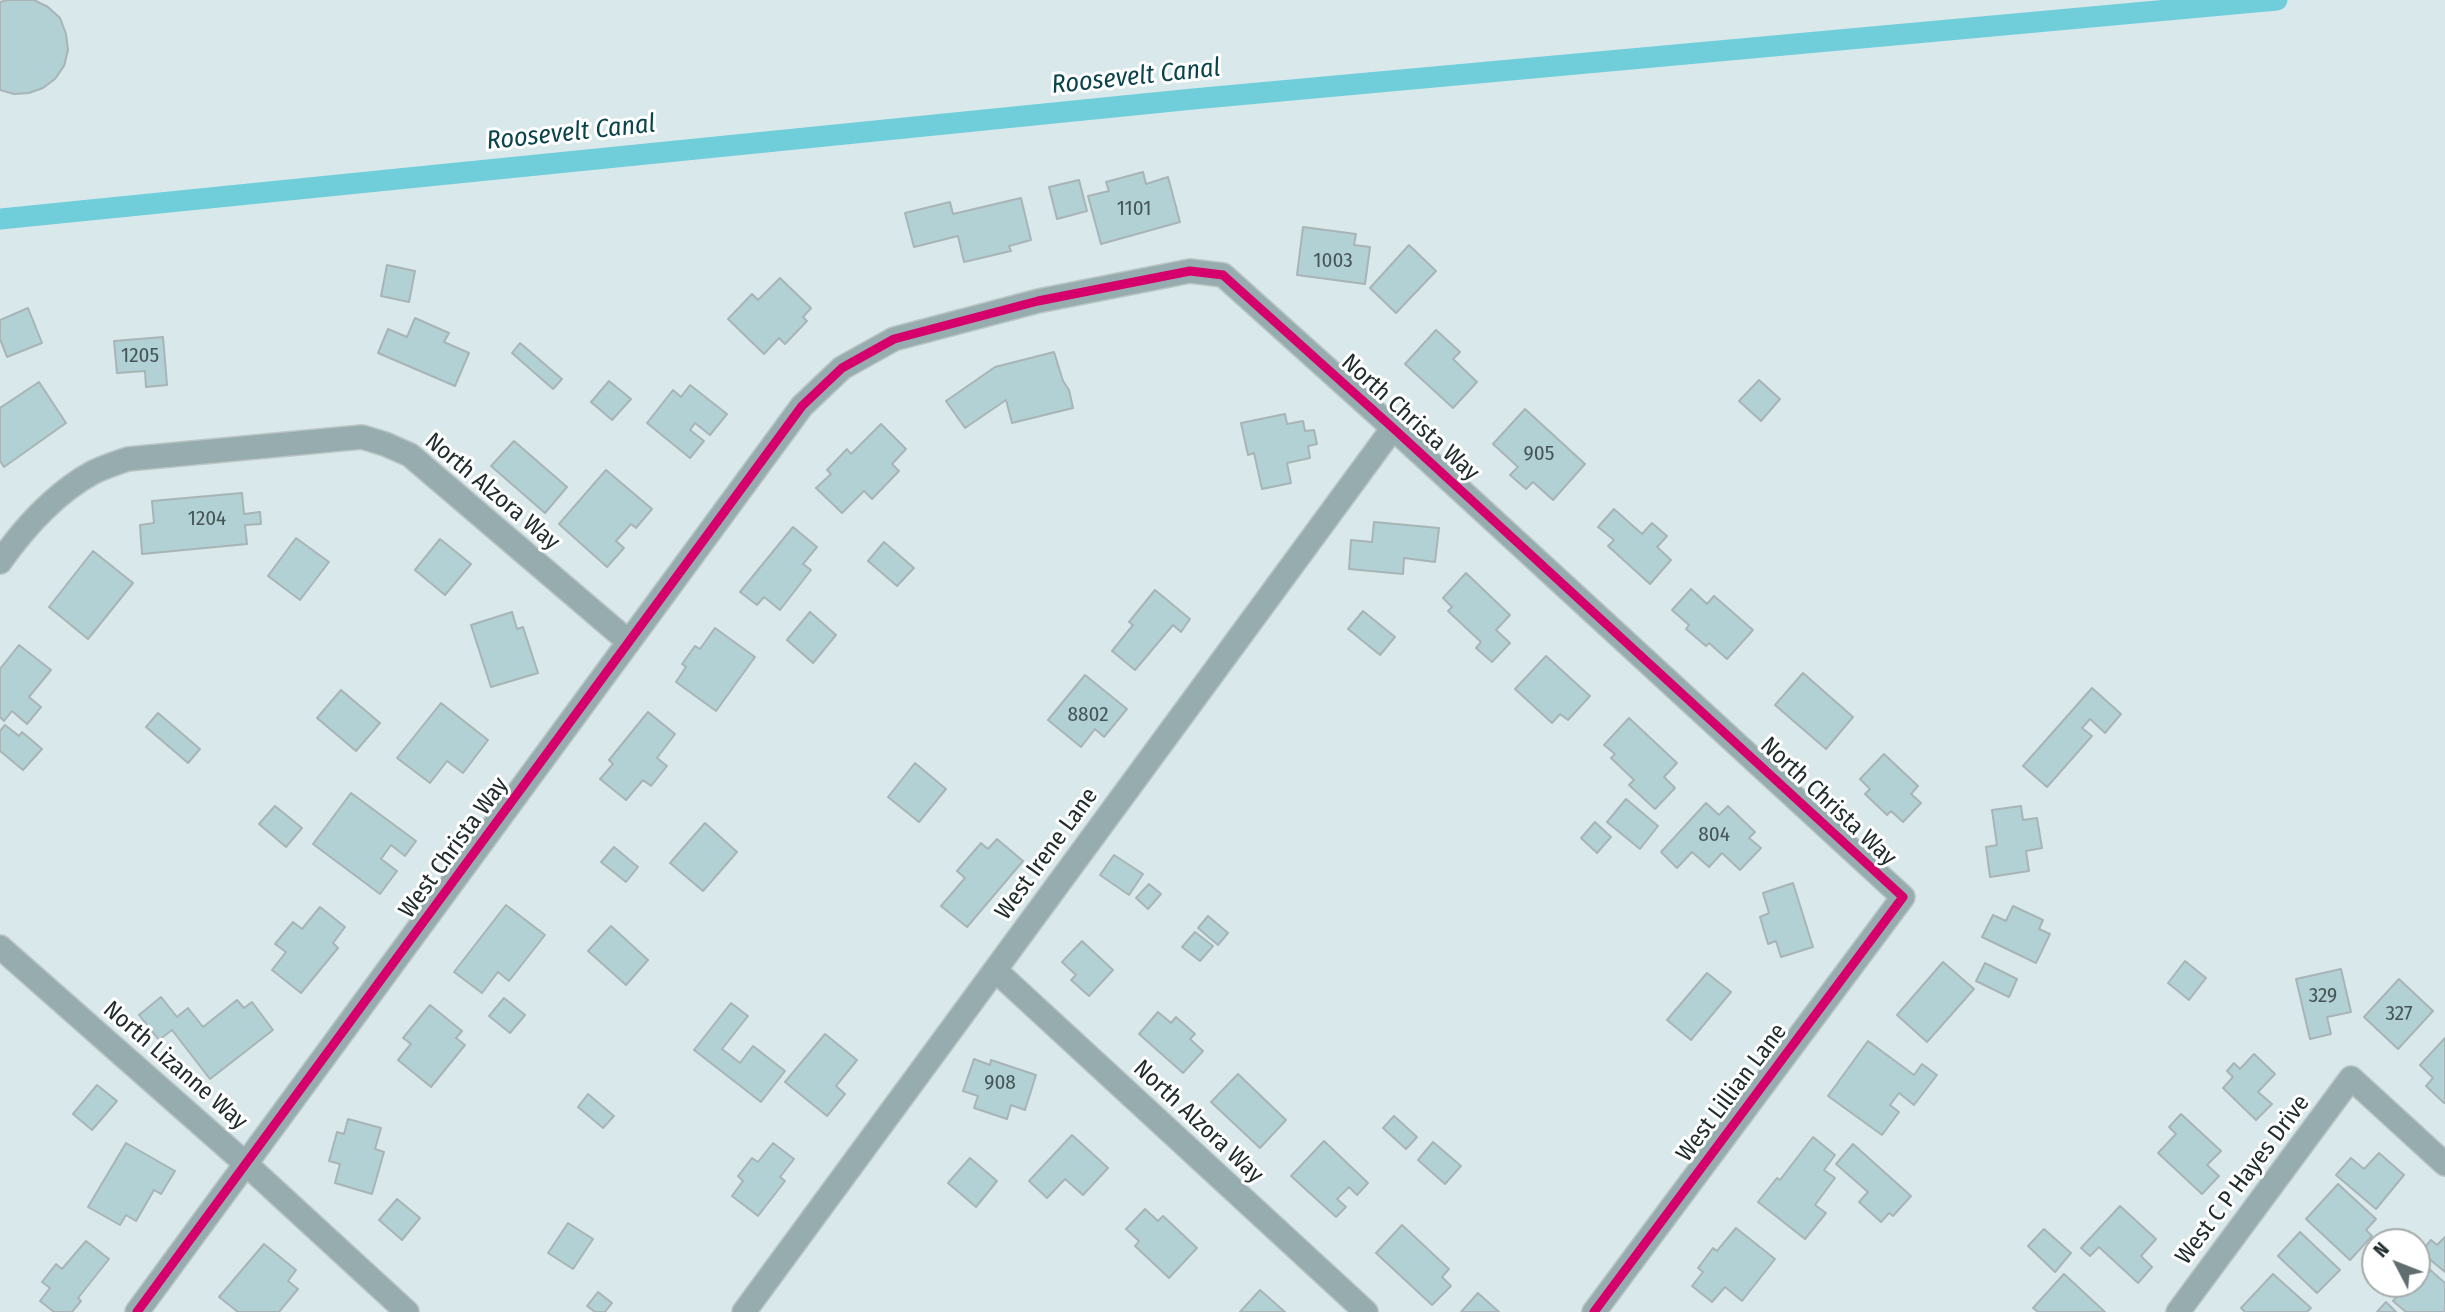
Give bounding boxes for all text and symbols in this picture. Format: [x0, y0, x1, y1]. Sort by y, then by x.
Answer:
water label: Roosevelt Canal [1050, 53, 1222, 101]
water label: Roosevelt Canal [485, 109, 657, 157]
house number: 1101 [1117, 196, 1151, 222]
house number: 1003 [1313, 248, 1353, 274]
house number: 1205 [121, 343, 159, 369]
street label: North Christa Way [1335, 349, 1485, 487]
street label: North Alzora Way [419, 427, 565, 557]
house number: 905 [1524, 441, 1554, 467]
house number: 1204 [188, 506, 226, 532]
house number: 8802 [1068, 702, 1108, 728]
street label: North Christa Way [1754, 732, 1902, 872]
street label: West Christa Way [393, 772, 515, 924]
street label: West Irene Lane [989, 782, 1105, 926]
house number: 804 [1698, 822, 1730, 848]
house number: 329 [2309, 983, 2337, 1009]
street label: North Lizanne Way [97, 996, 253, 1136]
house number: 327 [2386, 1001, 2412, 1027]
street label: West Lillian Lane [1671, 1018, 1793, 1168]
street label: North Alzora Way [1127, 1054, 1269, 1190]
house number: 908 [984, 1070, 1016, 1096]
street label: West C P Hayes Drive [2170, 1090, 2316, 1270]
north arrow [2361, 1228, 2431, 1298]
text: N [2369, 1238, 2394, 1262]

